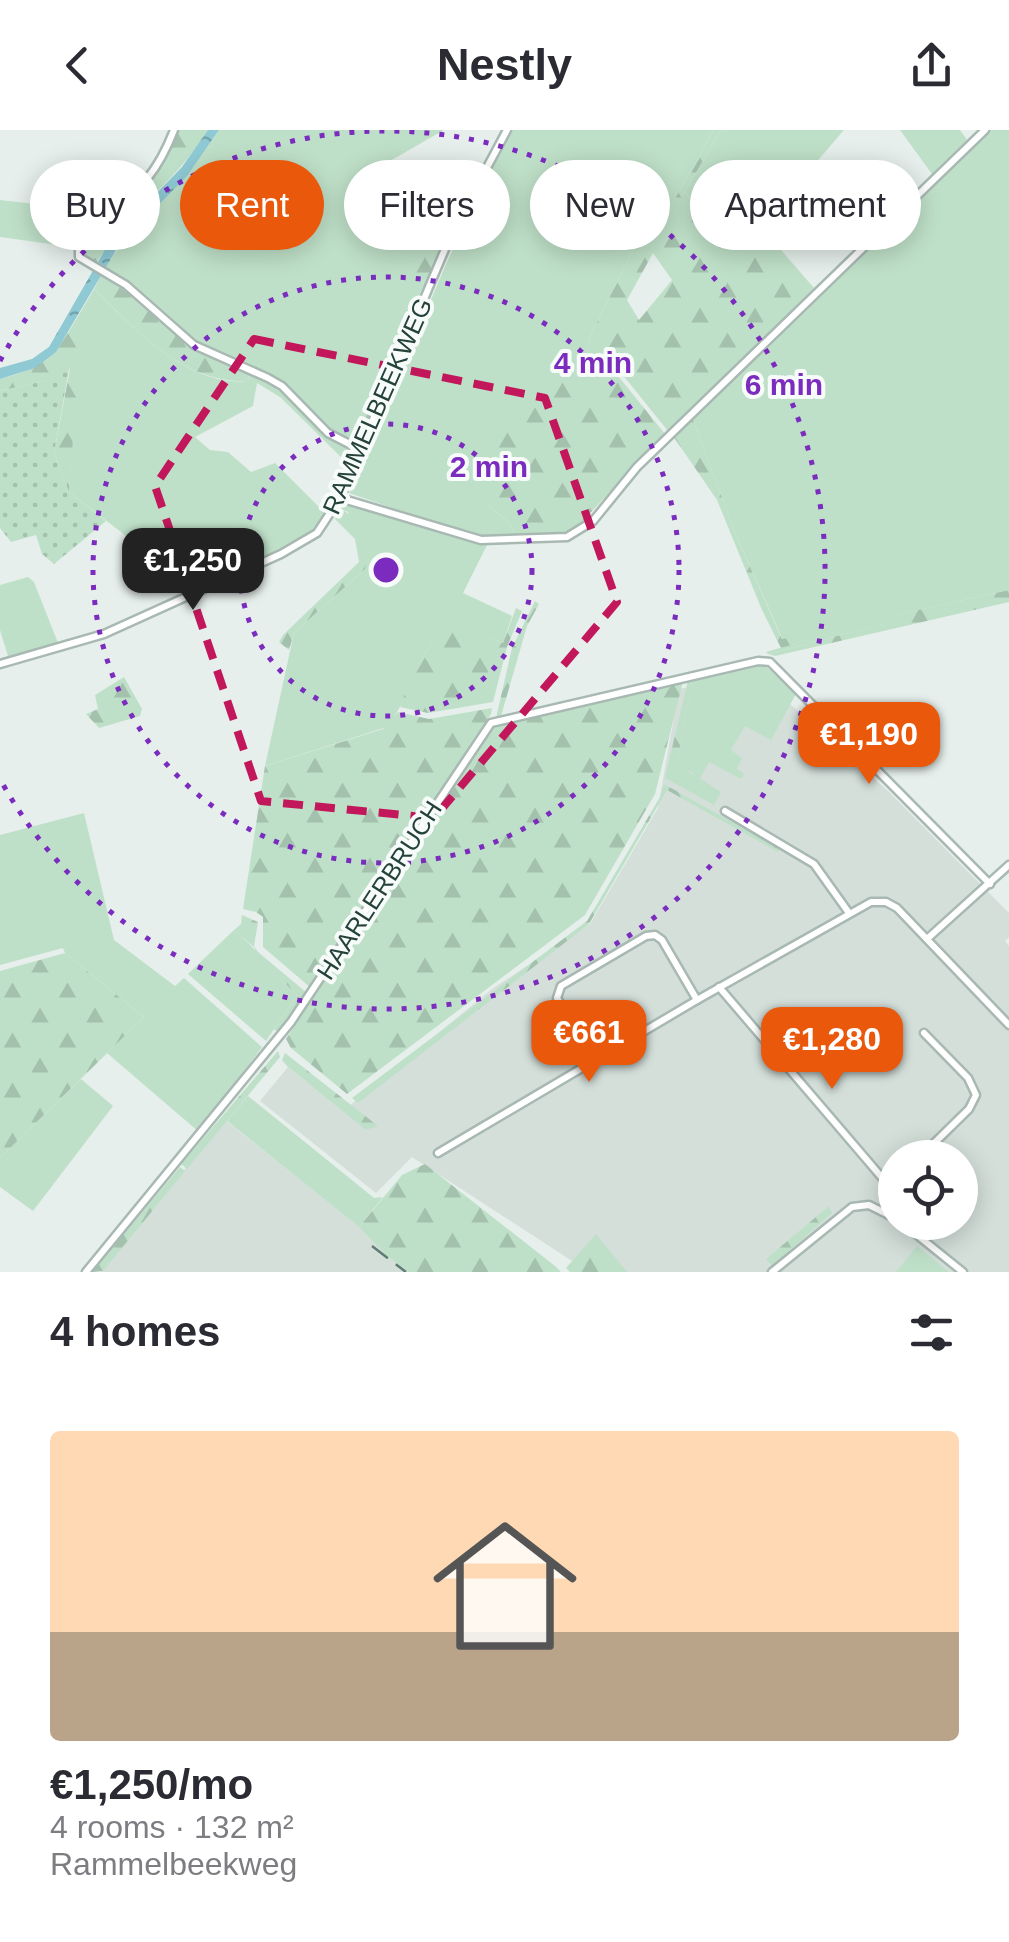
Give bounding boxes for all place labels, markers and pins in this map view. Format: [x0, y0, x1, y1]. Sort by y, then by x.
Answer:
pin: €1,250 [112, 528, 274, 613]
centre of rings [368, 552, 404, 588]
pin: €1,190 [788, 702, 950, 787]
pin: €661 [530, 1000, 648, 1085]
pin: €1,280 [751, 1007, 913, 1092]

